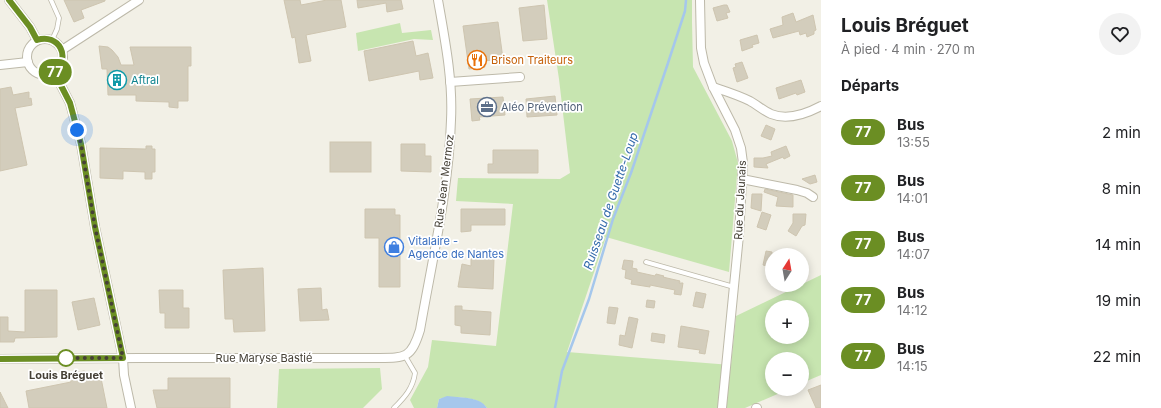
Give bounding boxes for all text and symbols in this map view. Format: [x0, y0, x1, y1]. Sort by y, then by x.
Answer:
button: heart [1099, 13, 1141, 55]
text: Louis Bréguet [841, 14, 969, 37]
text: À pied · 4 min · 270 m [841, 41, 975, 57]
restaurant icon: Brison Traiteurs [466, 49, 488, 71]
place label: Brison Traiteurs [491, 53, 573, 67]
line badge: 77 [37, 59, 73, 85]
text: 77 [47, 63, 63, 80]
building icon: Aftral [106, 69, 128, 91]
place label: Aftral [131, 73, 159, 87]
text: Départs [841, 76, 899, 95]
office icon: Aléo Prévention [476, 96, 498, 118]
place label: Aléo Prévention [501, 100, 583, 114]
text: Bus [897, 115, 925, 134]
your location [67, 120, 87, 140]
text: 77 [855, 123, 871, 140]
text: 2 min [1102, 123, 1141, 142]
water label: Ruisseau de Guette-Loup [580, 130, 641, 271]
street label: Rue Jean Mermoz [431, 133, 457, 229]
text: 13:55 [897, 134, 930, 150]
street label: Rue du Jaunais [731, 160, 749, 240]
text: Bus [897, 171, 925, 190]
text: 77 [855, 179, 871, 196]
text: 8 min [1102, 179, 1141, 198]
text: 14:01 [897, 190, 928, 206]
text: Bus [897, 227, 925, 246]
place label: Vitalaire - Agence de Nantes [408, 234, 504, 261]
text: 77 [855, 235, 871, 252]
text: 14 min [1095, 235, 1141, 254]
shop icon: Vitalaire - Agence de Nantes [383, 236, 405, 258]
text: 14:07 [897, 246, 930, 262]
north arrow [765, 248, 809, 292]
map controls [765, 248, 809, 396]
text: Bus [897, 283, 925, 302]
text: 77 [855, 291, 871, 308]
text: 19 min [1096, 291, 1141, 310]
button: + [765, 300, 809, 344]
text: 14:12 [897, 302, 928, 318]
text: Bus [897, 339, 925, 358]
text: 77 [855, 347, 871, 364]
text: 22 min [1093, 347, 1141, 366]
marker: Louis Bréguet [57, 349, 75, 367]
street label: Rue Maryse Bastié [216, 351, 312, 365]
button: − [765, 352, 809, 396]
text: 14:15 [897, 358, 928, 374]
place label: Louis Bréguet [29, 368, 103, 382]

